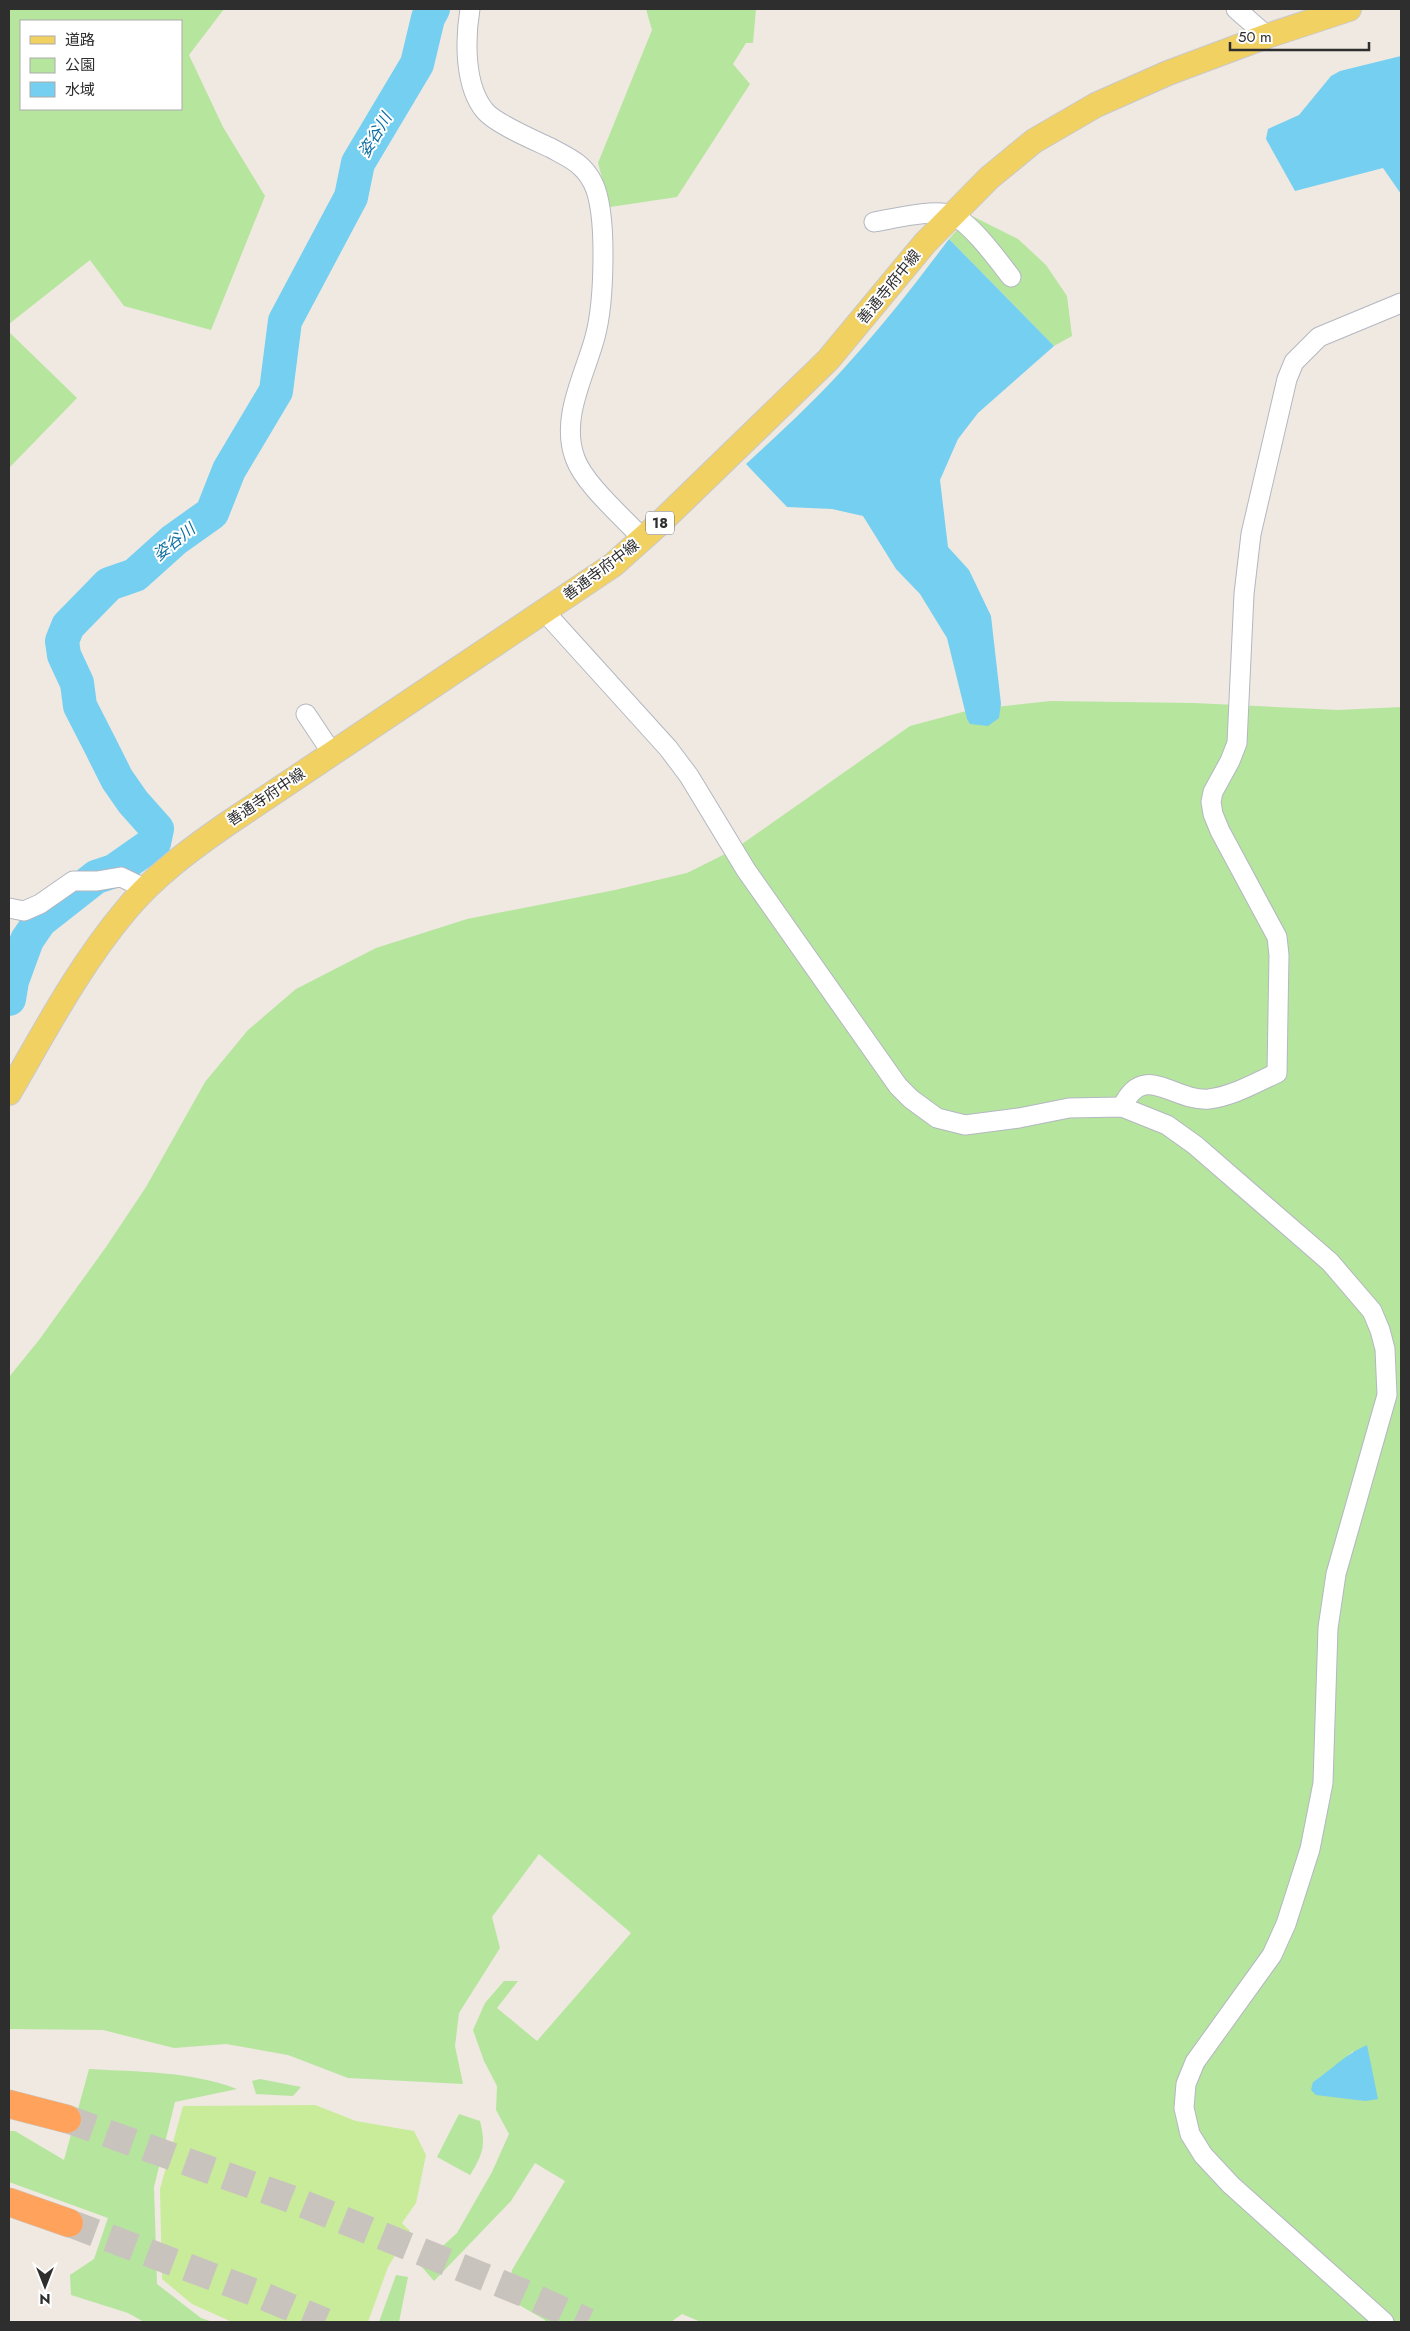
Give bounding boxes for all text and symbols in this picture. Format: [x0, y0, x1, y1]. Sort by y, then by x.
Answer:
legend [20, 20, 182, 110]
scale bar [1230, 20, 1369, 52]
text: 50 m [1238, 26, 1272, 48]
text: 道路 [65, 29, 95, 51]
text: 公園 [65, 54, 95, 76]
text: 水域 [65, 79, 95, 101]
water label: 姿谷川 [353, 107, 398, 162]
street label: 善通寺府中線 [852, 245, 926, 329]
road number: 18 [646, 512, 674, 534]
water label: 姿谷川 [148, 517, 201, 566]
street label: 善通寺府中線 [558, 534, 644, 606]
street label: 善通寺府中線 [223, 763, 309, 831]
north arrow [20, 2261, 70, 2311]
text: N [39, 2289, 51, 2309]

